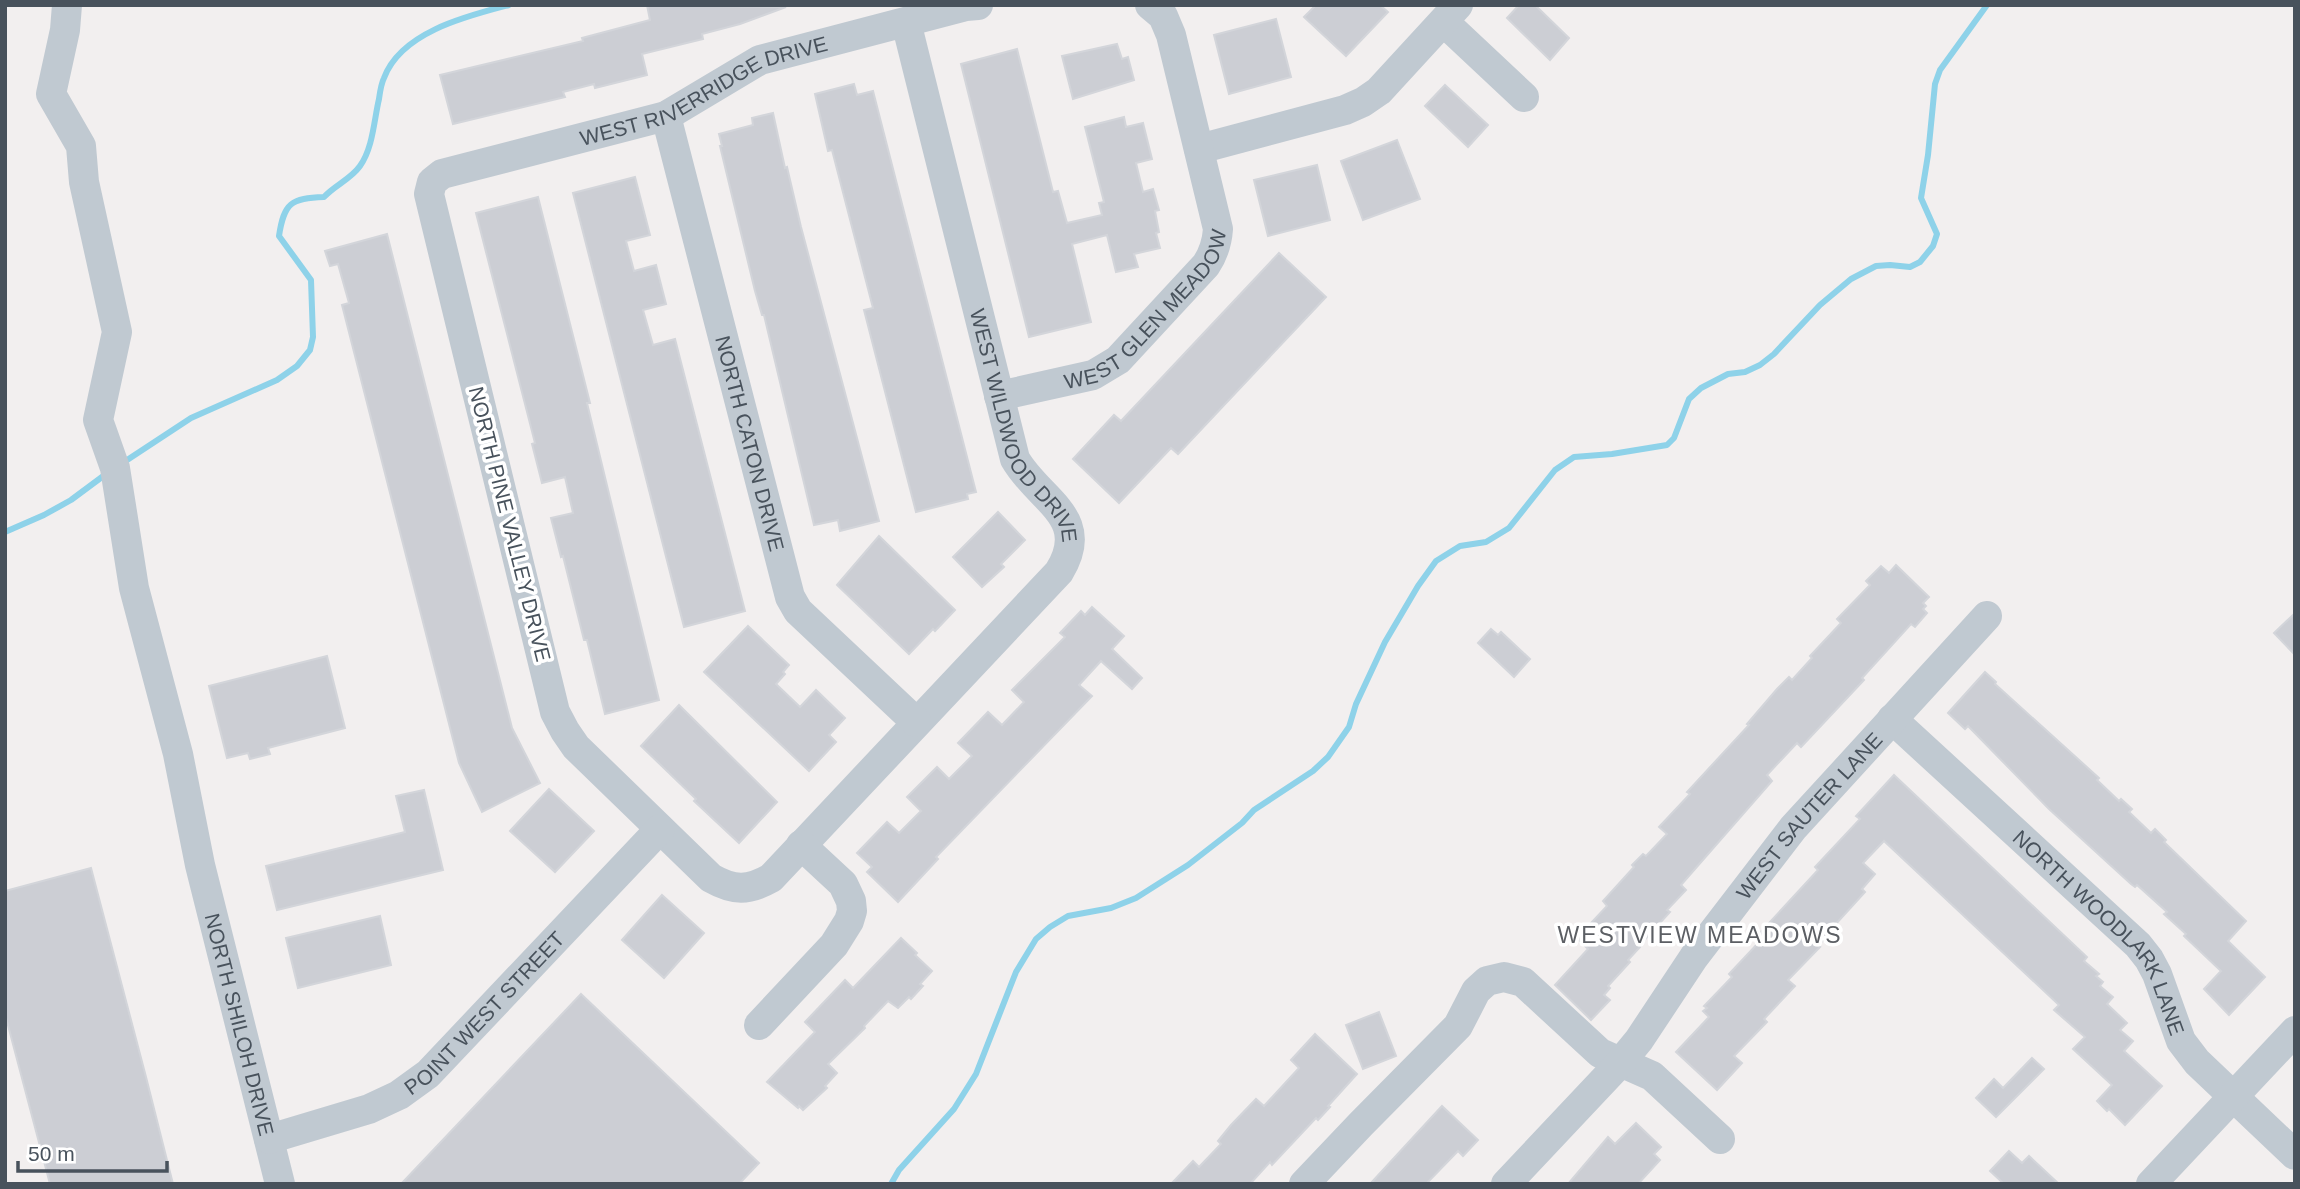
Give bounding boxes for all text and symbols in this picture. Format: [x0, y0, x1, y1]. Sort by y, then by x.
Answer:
street label: WEST RIVERRIDGE DRIVE [577, 31, 830, 149]
street label: WEST GLEN MEADOW [1062, 227, 1230, 393]
street label: WEST WILDWOOD DRIVE [966, 306, 1082, 543]
street label: NORTH CATON DRIVE [712, 333, 789, 554]
street label: NORTH PINE VALLEY DRIVE [465, 384, 555, 664]
street label: WEST SAUTER LANE [1731, 727, 1886, 903]
street label: NORTH WOODLARK LANE [2009, 825, 2189, 1038]
street label: NORTH SHILOH DRIVE [201, 911, 279, 1138]
district label: WESTVIEW MEADOWS [1558, 922, 1843, 948]
street label: POINT WEST STREET [400, 927, 569, 1099]
scale bar [18, 1130, 166, 1174]
text: 50 m [28, 1142, 75, 1165]

